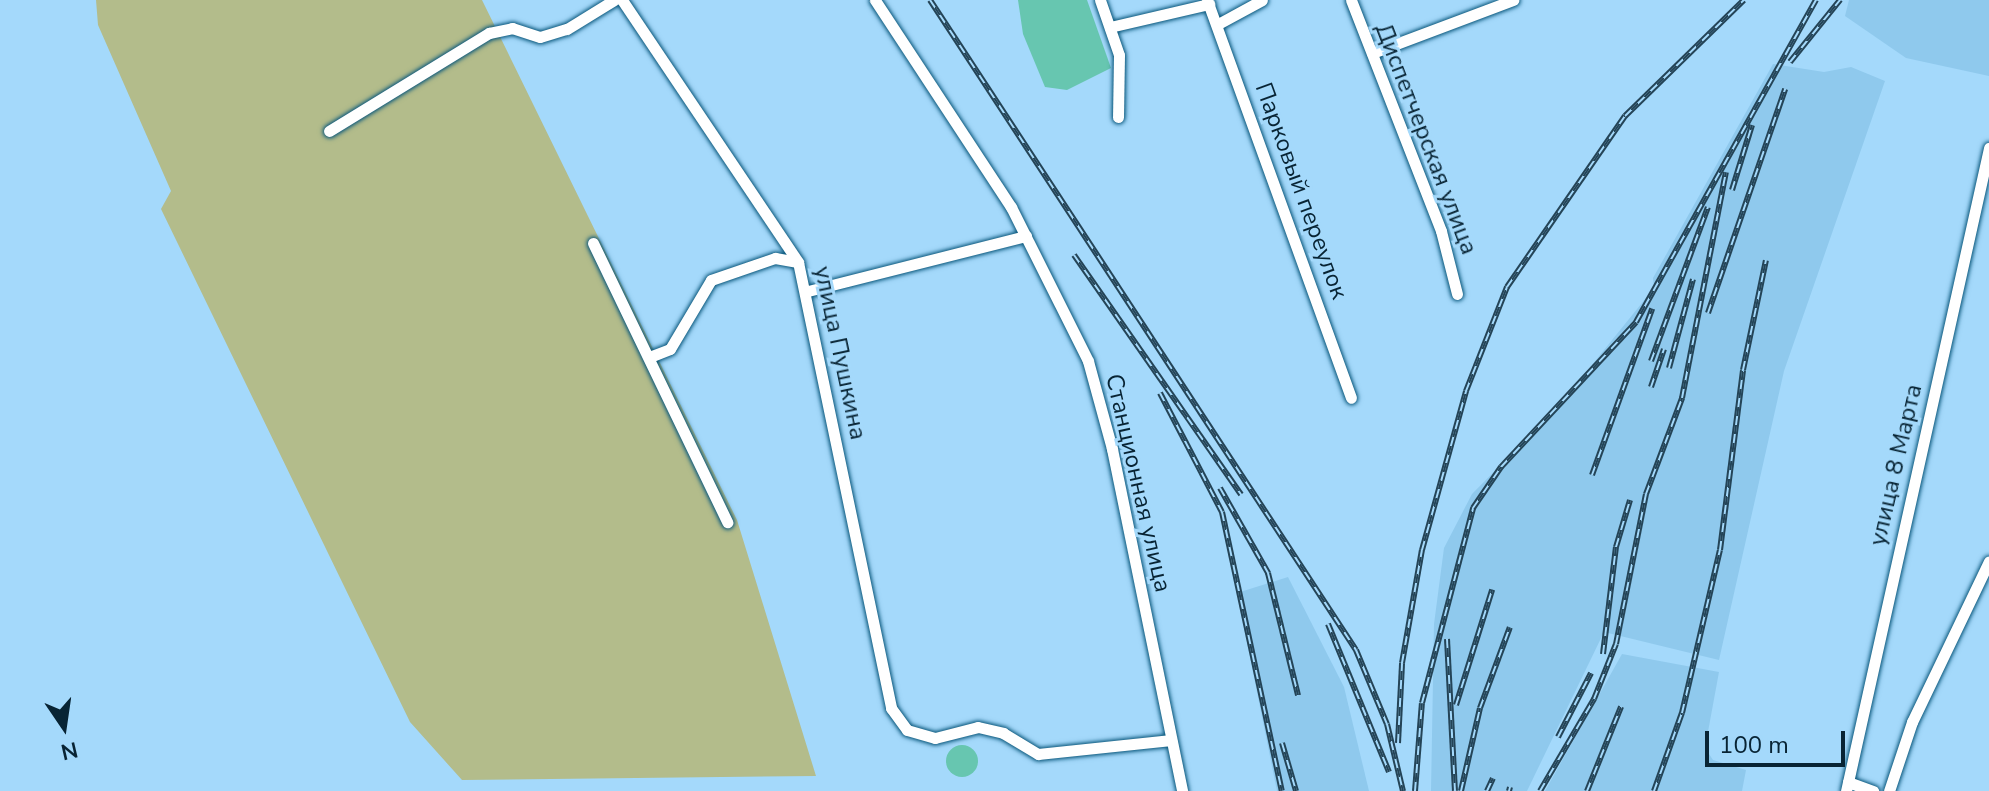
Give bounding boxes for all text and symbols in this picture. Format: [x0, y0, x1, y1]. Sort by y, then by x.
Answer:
street label: Диспетчерская улица [1369, 19, 1483, 259]
street label: Парковый переулок [1248, 79, 1354, 303]
street label: улица Пушкина [808, 264, 872, 442]
street label: Станционная улица [1099, 371, 1177, 595]
street label: улица 8 Марта [1863, 381, 1929, 549]
north arrow [24, 687, 104, 767]
scale bar [1709, 715, 1849, 765]
text: 100 m [1719, 729, 1789, 761]
text: N [58, 734, 81, 767]

